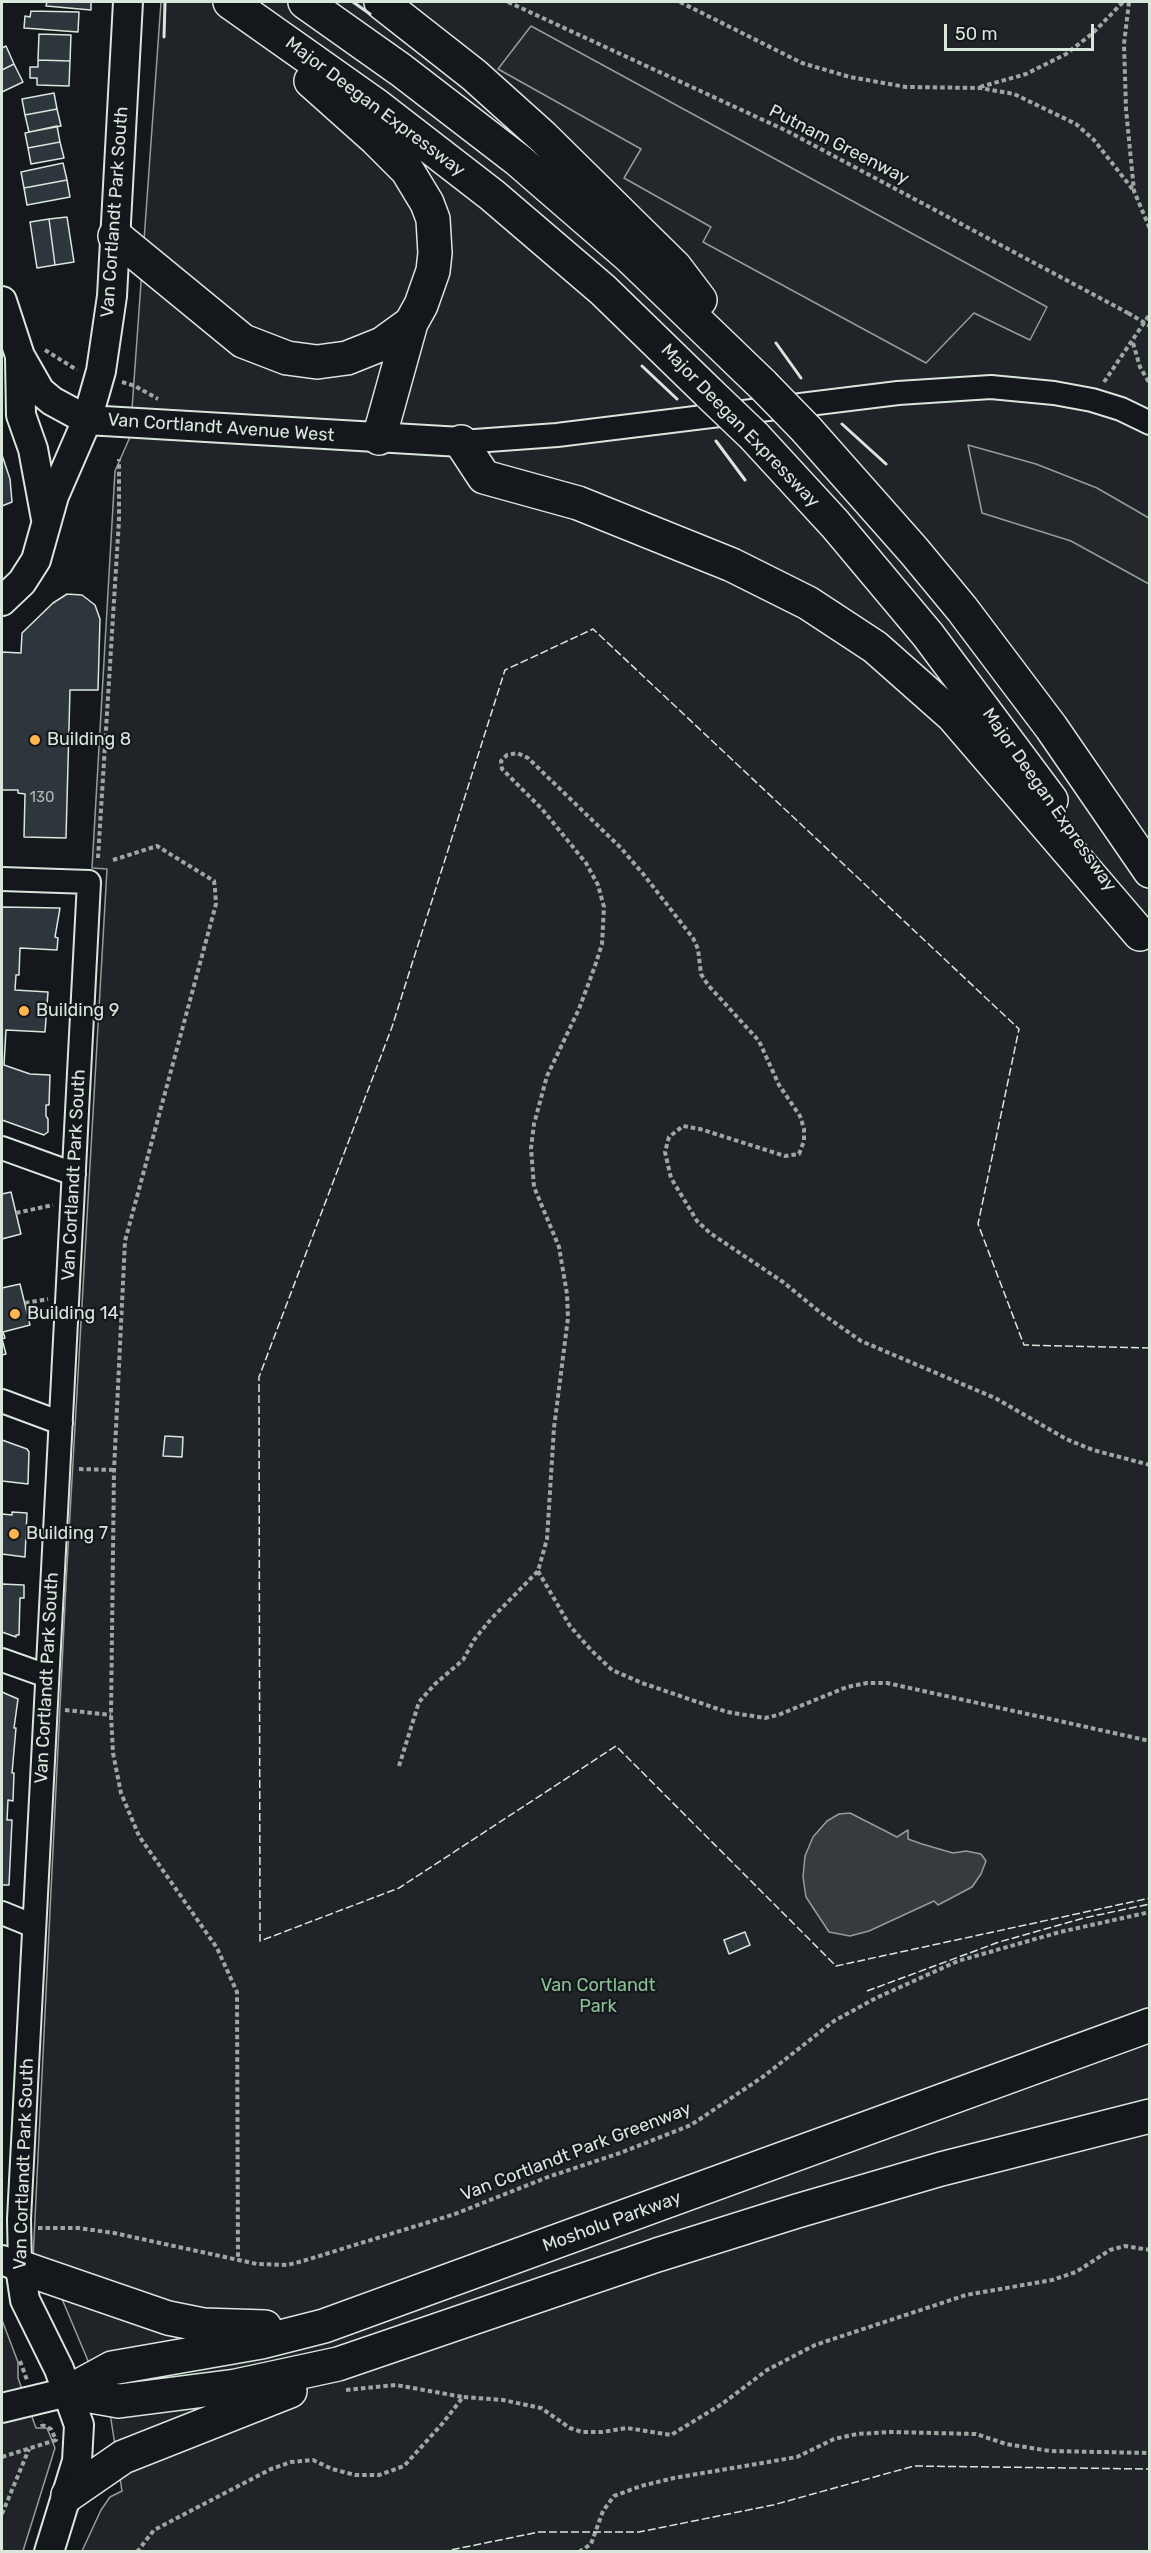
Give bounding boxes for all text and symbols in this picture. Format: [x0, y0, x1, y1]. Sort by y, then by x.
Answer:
scale bar [947, 12, 1097, 50]
text: 50 m [955, 23, 998, 45]
street label: Major Deegan Expressway [281, 32, 469, 182]
street label: Putnam Greenway [765, 100, 913, 190]
street label: Van Cortlandt Park South [97, 106, 133, 318]
street label: Major Deegan Expressway [656, 340, 824, 512]
street label: Van Cortlandt Avenue West [107, 409, 335, 447]
street label: Major Deegan Expressway [977, 704, 1121, 896]
place label: Building 8 [47, 729, 131, 751]
marker: Building 8 [28, 733, 42, 747]
house number: 130 [30, 789, 54, 807]
place label: Building 9 [36, 1000, 119, 1022]
marker: Building 9 [17, 1004, 31, 1018]
street label: Van Cortlandt Park South [58, 1069, 90, 1281]
place label: Building 14 [27, 1303, 119, 1325]
marker: Building 14 [8, 1307, 22, 1321]
place label: Building 7 [26, 1523, 108, 1545]
marker: Building 7 [7, 1527, 21, 1541]
street label: Van Cortlandt Park South [31, 1572, 63, 1784]
park label: Van Cortlandt Park [540, 1975, 656, 2018]
street label: Van Cortlandt Park South [10, 2058, 38, 2270]
street label: Van Cortlandt Park Greenway [458, 2098, 694, 2206]
street label: Mosholu Parkway [540, 2187, 684, 2257]

